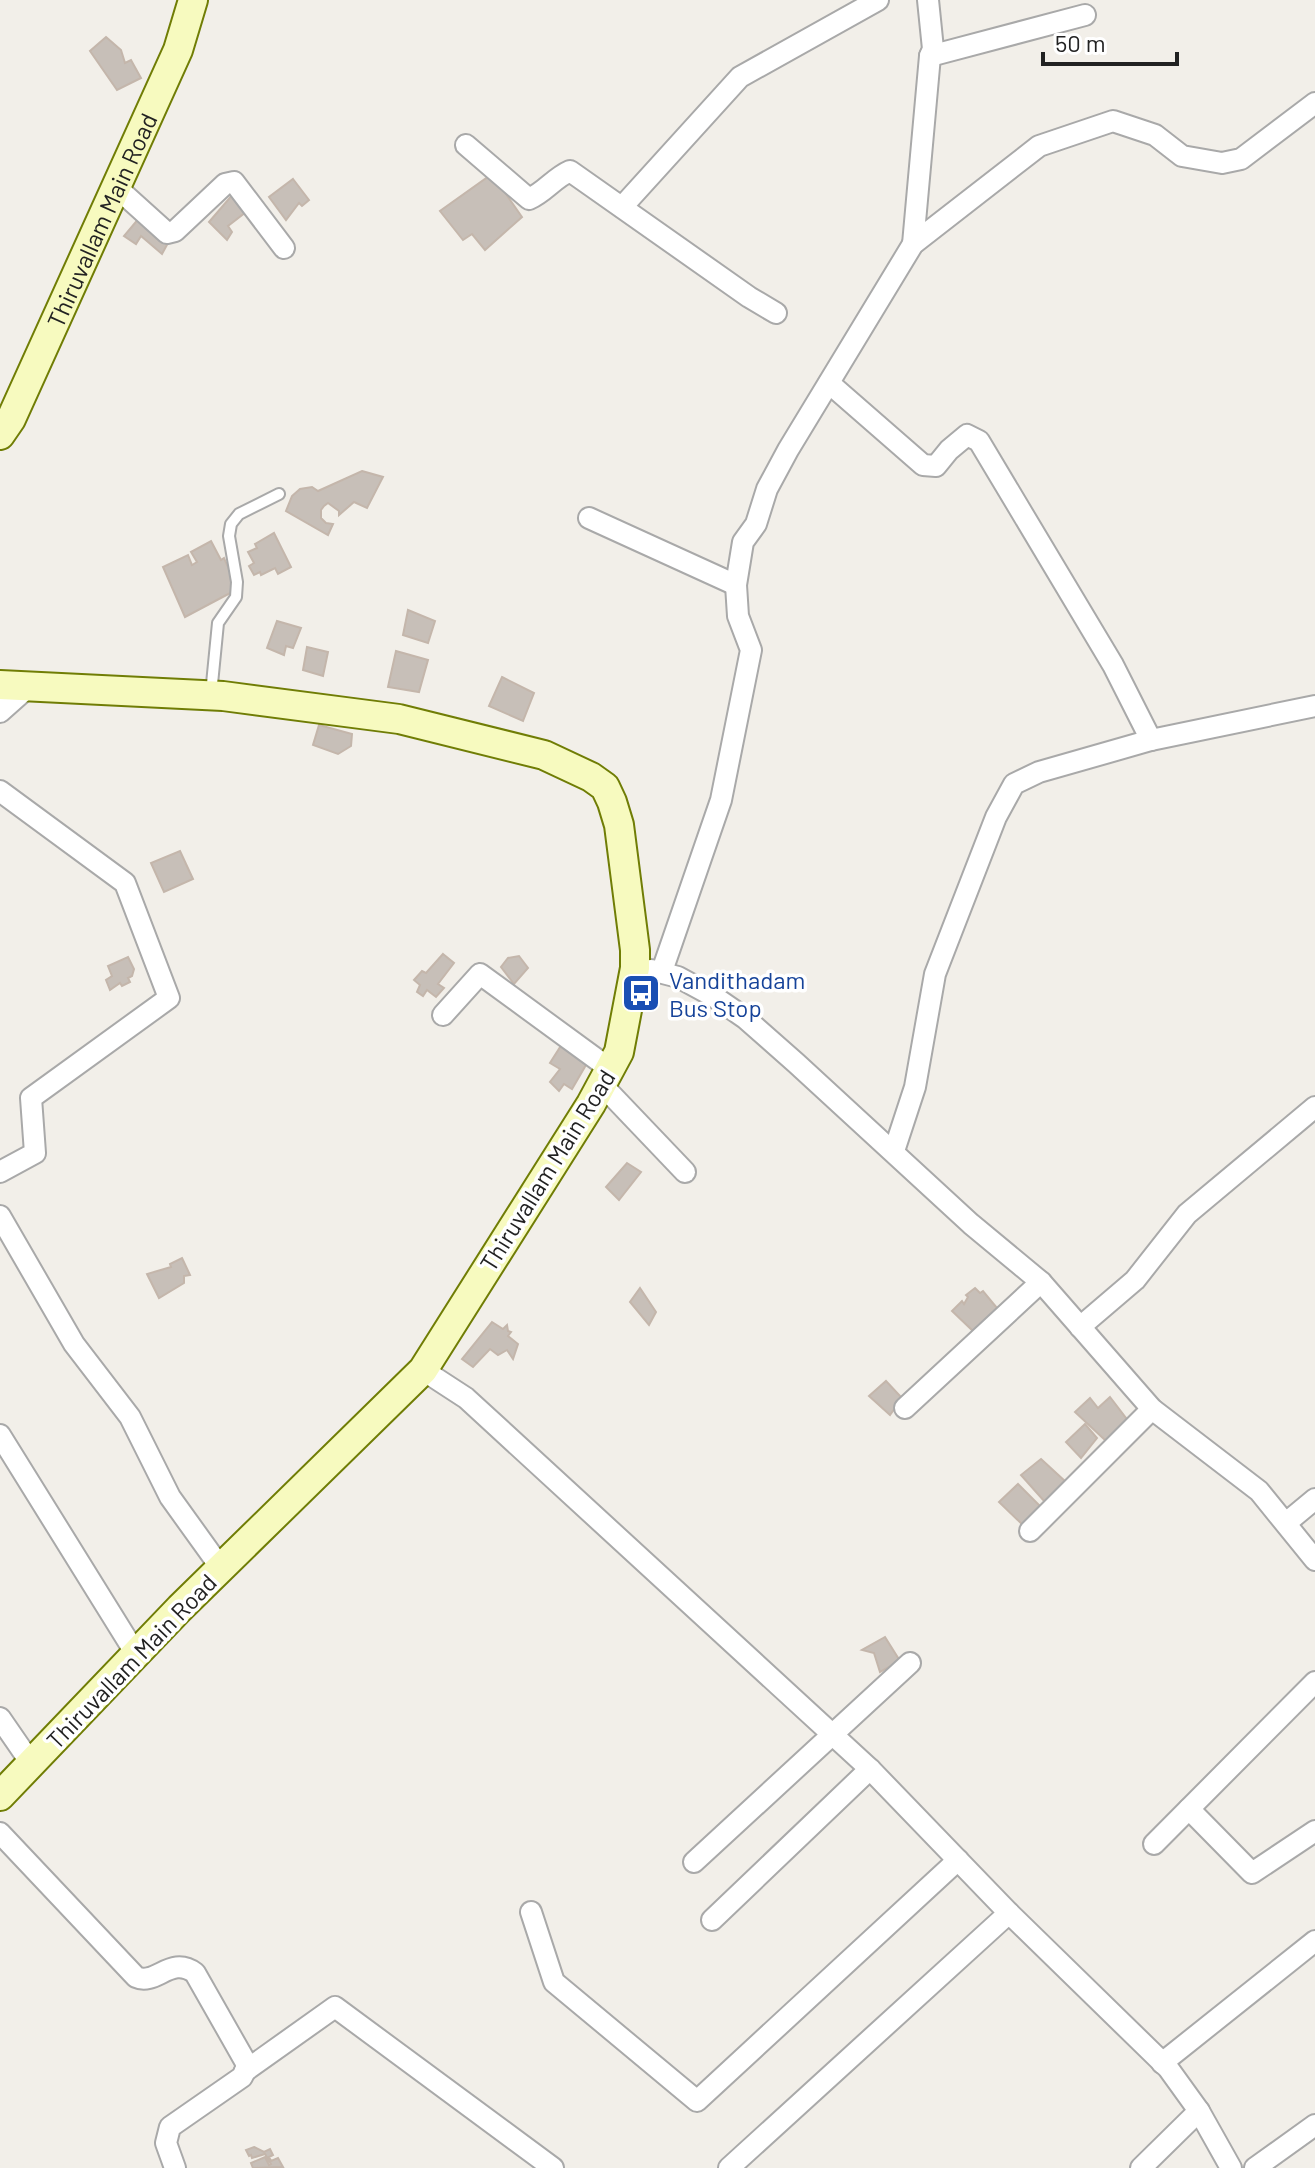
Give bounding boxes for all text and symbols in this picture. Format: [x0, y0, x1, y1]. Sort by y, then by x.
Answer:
scale bar [1043, 16, 1177, 66]
text: 50 m [1055, 28, 1106, 57]
street label: Thiruvallam Main Road [40, 108, 162, 332]
place label: Vandithadam Bus Stop [669, 965, 805, 1022]
bus stop icon: Vandithadam Bus Stop [620, 972, 662, 1014]
street label: Thiruvallam Main Road [473, 1064, 621, 1276]
street label: Thiruvallam Main Road [40, 1567, 222, 1755]

